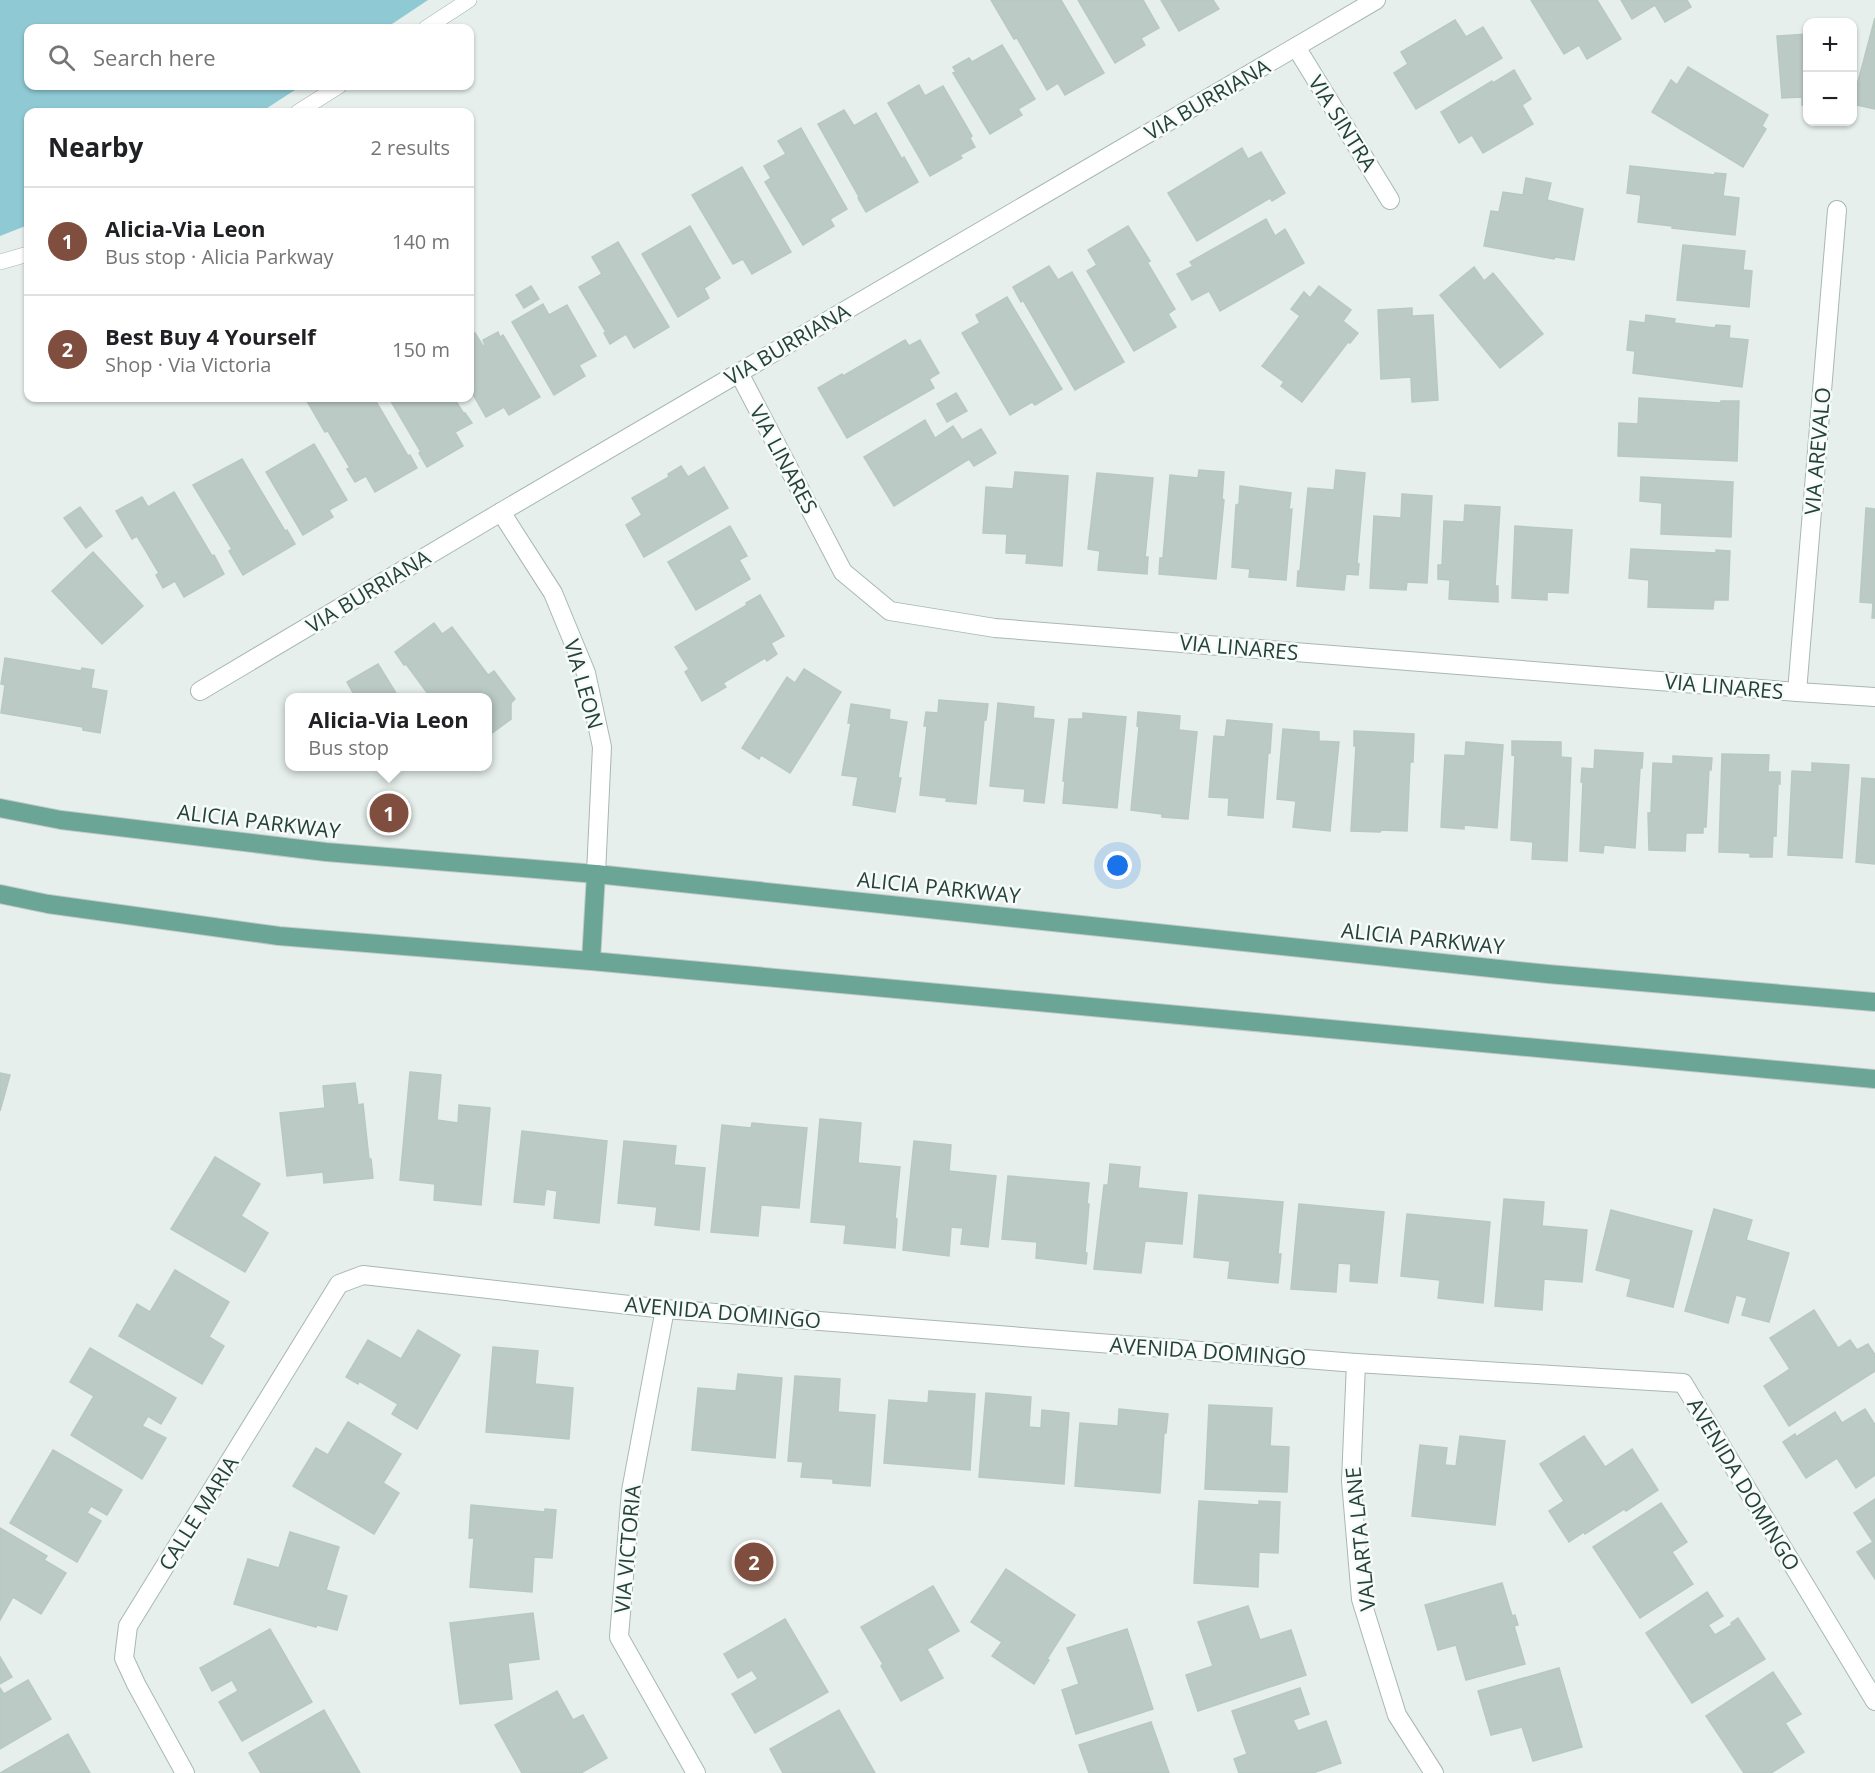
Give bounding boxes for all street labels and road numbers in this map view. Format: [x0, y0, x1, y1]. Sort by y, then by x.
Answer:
street label: VIA BURRIANA [1139, 51, 1275, 146]
street label: VIA SINTRA [1302, 70, 1384, 177]
street label: VIA BURRIANA [719, 296, 855, 391]
street label: VIA AREVALO [1797, 386, 1837, 516]
street label: VIA LINARES [744, 400, 824, 518]
street label: VIA BURRIANA [301, 543, 436, 639]
street label: VIA LINARES [1178, 628, 1300, 666]
street label: VIA LEON [558, 636, 610, 732]
street label: VIA LINARES [1663, 667, 1785, 705]
street label: ALICIA PARKWAY [176, 797, 342, 845]
street label: ALICIA PARKWAY [856, 865, 1022, 910]
street label: ALICIA PARKWAY [1340, 916, 1506, 961]
street label: AVENIDA DOMINGO [624, 1289, 822, 1335]
street label: AVENIDA DOMINGO [1109, 1330, 1307, 1372]
street label: AVENIDA DOMINGO [1681, 1392, 1807, 1576]
street label: CALLE MARIA [152, 1450, 245, 1575]
street label: VALARTA LANE [1338, 1465, 1382, 1613]
street label: VIA VICTORIA [607, 1483, 647, 1614]

